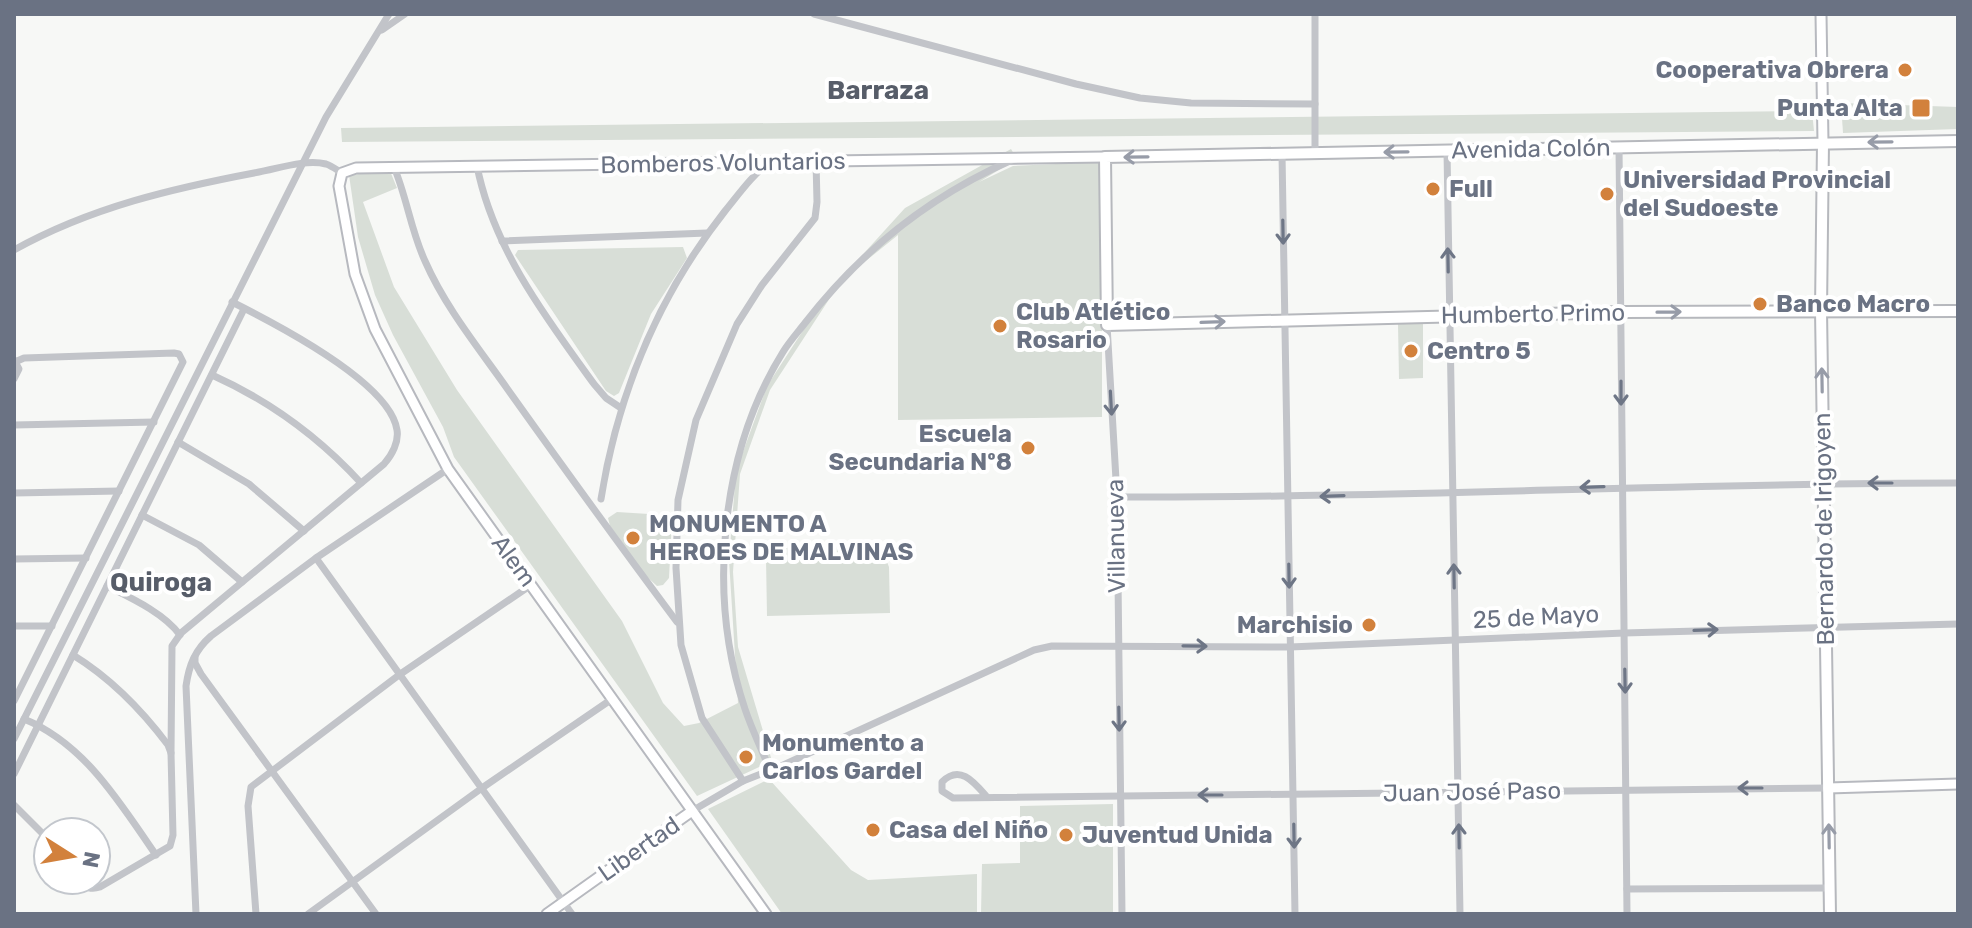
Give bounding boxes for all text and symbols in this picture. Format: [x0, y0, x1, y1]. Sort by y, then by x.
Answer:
place label: Cooperativa Obrera [1655, 56, 1889, 84]
marker: Cooperativa Obrera [1896, 61, 1914, 79]
district label: Barraza [827, 75, 929, 106]
place label: Punta Alta [1777, 94, 1903, 122]
marker: Punta Alta [1910, 97, 1932, 119]
street label: Avenida Colón [1451, 134, 1611, 164]
one-way arrow [1867, 134, 1894, 150]
one-way arrow [1383, 144, 1410, 159]
street label: Bomberos Voluntarios [600, 147, 846, 179]
one-way arrow [1123, 149, 1150, 164]
place label: Universidad Provincial del Sudoeste [1623, 166, 1891, 222]
place label: Full [1449, 175, 1493, 203]
marker: Full [1424, 180, 1442, 198]
marker: Universidad Provincial del Sudoeste [1598, 185, 1616, 203]
one-way arrow [1275, 218, 1291, 245]
one-way arrow [1441, 247, 1456, 274]
place label: Banco Macro [1776, 290, 1930, 318]
marker: Banco Macro [1751, 295, 1769, 313]
place label: Club Atlético Rosario [1016, 298, 1170, 354]
street label: Humberto Primo [1441, 298, 1625, 330]
one-way arrow [1655, 304, 1682, 320]
one-way arrow [1199, 314, 1226, 329]
marker: Club Atlético Rosario [991, 317, 1009, 335]
place label: Centro 5 [1427, 337, 1531, 365]
marker: Centro 5 [1402, 342, 1420, 360]
one-way arrow [1814, 367, 1830, 394]
one-way arrow [1613, 379, 1629, 406]
one-way arrow [1104, 389, 1119, 416]
street label: Bernardo de Irigoyen [1808, 412, 1840, 646]
place label: Escuela Secundaria Nº8 [829, 420, 1012, 476]
marker: Escuela Secundaria Nº8 [1019, 439, 1037, 457]
one-way arrow [1867, 475, 1894, 491]
street label: Villanueva [1101, 479, 1131, 593]
one-way arrow [1579, 480, 1606, 495]
one-way arrow [1319, 488, 1346, 503]
place label: MONUMENTO A HEROES DE MALVINAS [649, 510, 914, 566]
marker: MONUMENTO A HEROES DE MALVINAS [624, 529, 642, 547]
street label: Alem [486, 530, 542, 592]
one-way arrow [1281, 562, 1297, 589]
one-way arrow [1446, 563, 1462, 590]
district label: Quiroga [110, 567, 212, 598]
street label: 25 de Mayo [1472, 600, 1600, 634]
place label: Marchisio [1237, 611, 1353, 639]
marker: Marchisio [1360, 616, 1378, 634]
one-way arrow [1692, 622, 1719, 638]
one-way arrow [1181, 638, 1208, 653]
one-way arrow [1617, 667, 1633, 694]
one-way arrow [1111, 705, 1126, 732]
place label: Monumento a Carlos Gardel [762, 729, 924, 785]
marker: Monumento a Carlos Gardel [737, 748, 755, 766]
street label: Juan José Paso [1383, 776, 1561, 808]
one-way arrow [1737, 780, 1764, 796]
one-way arrow [1197, 787, 1224, 803]
street label: Libertad [593, 811, 685, 887]
north arrow [32, 816, 112, 896]
place label: Casa del Niño [889, 816, 1048, 844]
marker: Casa del Niño [864, 821, 882, 839]
place label: Juventud Unida [1082, 821, 1273, 849]
one-way arrow [1286, 822, 1302, 849]
one-way arrow [1451, 823, 1467, 850]
one-way arrow [1821, 823, 1836, 850]
marker: Juventud Unida [1057, 826, 1075, 844]
text: N [76, 849, 106, 870]

